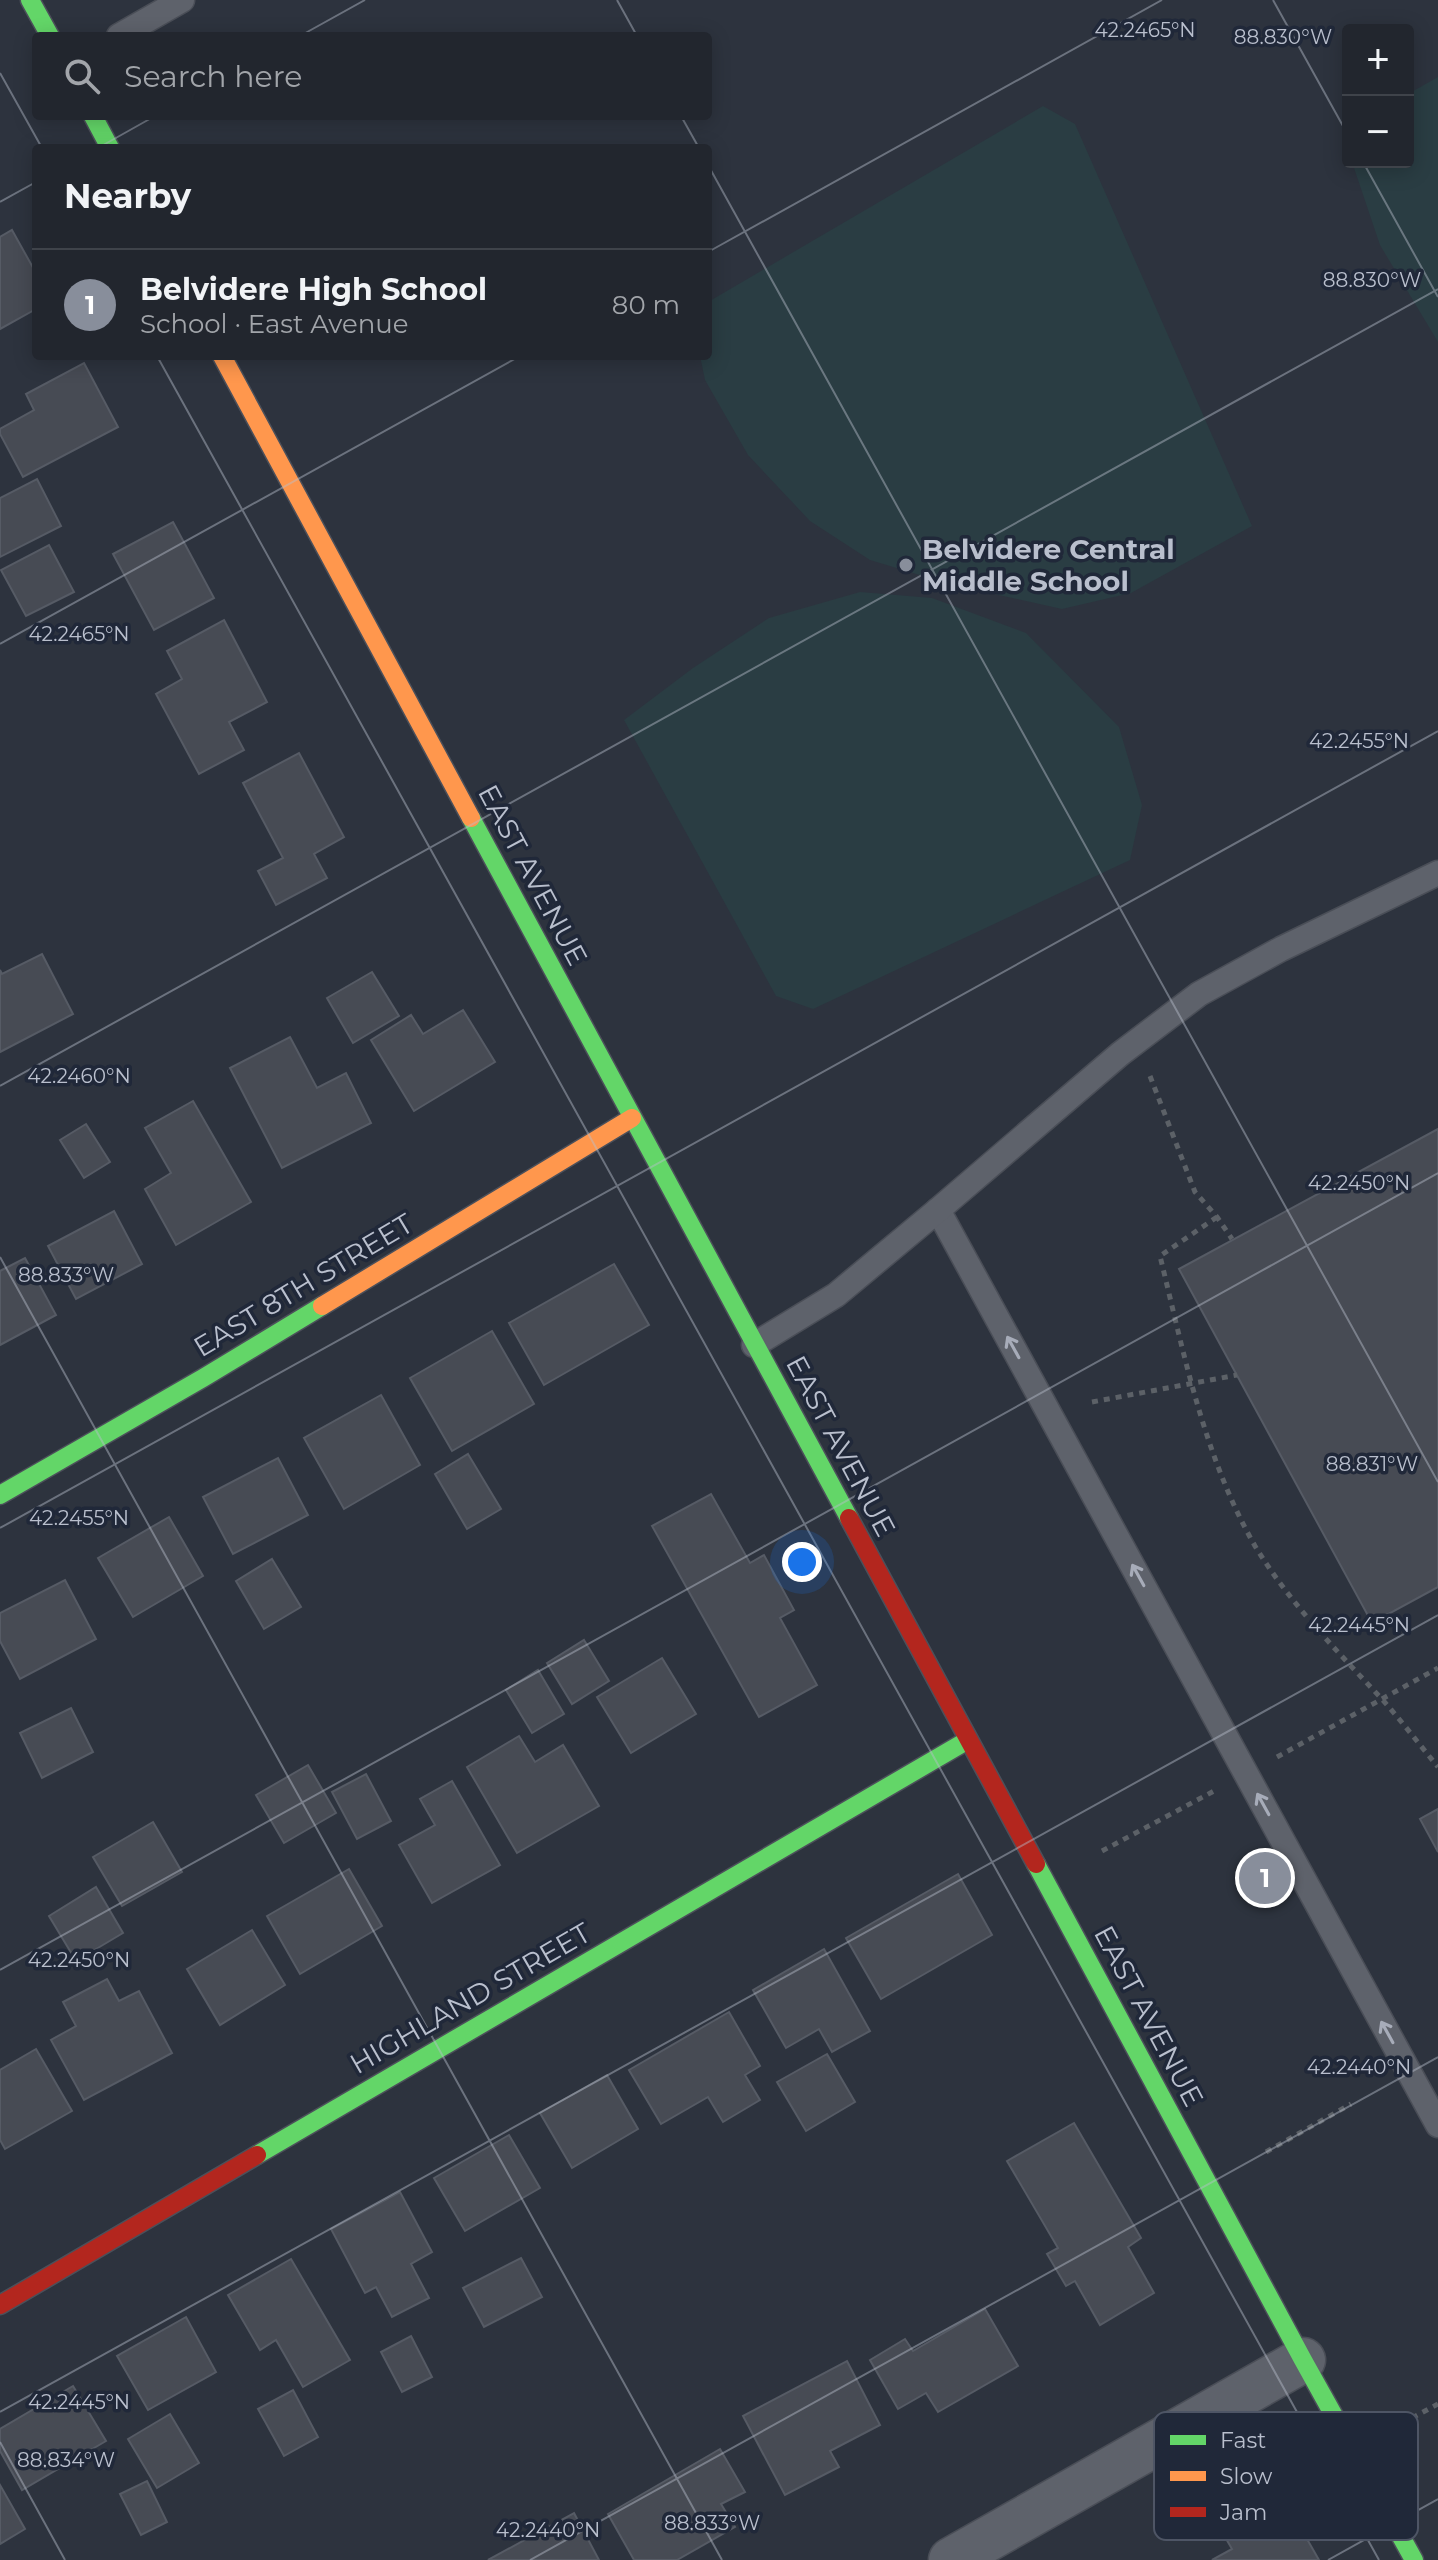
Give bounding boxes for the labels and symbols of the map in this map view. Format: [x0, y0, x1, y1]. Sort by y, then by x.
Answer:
text: 42.2465°N [1094, 18, 1196, 42]
text: 88.830°W [1234, 25, 1332, 49]
text: 88.830°W [1323, 268, 1421, 292]
place label: Belvidere Central Middle School [922, 532, 1175, 598]
marker: Belvidere Central Middle School [897, 556, 915, 574]
text: 42.2465°N [28, 622, 130, 646]
text: 42.2455°N [1309, 729, 1409, 753]
street label: EAST AVENUE [471, 779, 595, 971]
text: 42.2460°N [27, 1064, 131, 1088]
text: 42.2450°N [1308, 1171, 1410, 1195]
street label: EAST 8TH STREET [187, 1206, 419, 1364]
text: 88.833°W [18, 1263, 114, 1287]
one-way arrow [1005, 1336, 1020, 1360]
street label: EAST AVENUE [779, 1350, 903, 1542]
text: 88.831°W [1326, 1452, 1418, 1476]
text: 42.2455°N [29, 1506, 129, 1530]
your location [782, 1542, 822, 1582]
one-way arrow [1130, 1564, 1145, 1588]
text: 42.2445°N [1308, 1613, 1410, 1637]
one-way arrow [1254, 1792, 1270, 1816]
pin: 1 [1239, 1848, 1291, 1908]
street label: HIGHLAND STREET [344, 1915, 596, 2081]
street label: EAST AVENUE [1087, 1920, 1211, 2112]
text: 42.2450°N [28, 1948, 130, 1972]
one-way arrow [1379, 2020, 1394, 2044]
text: 42.2440°N [1307, 2055, 1411, 2079]
text: 42.2445°N [28, 2390, 130, 2414]
legend [1154, 2412, 1418, 2540]
text: Fast [1220, 2427, 1266, 2454]
text: 88.834°W [17, 2448, 115, 2472]
text: Slow [1220, 2463, 1273, 2490]
text: Jam [1219, 2499, 1267, 2526]
text: 88.833°W [664, 2511, 760, 2535]
text: 42.2440°N [496, 2518, 600, 2542]

